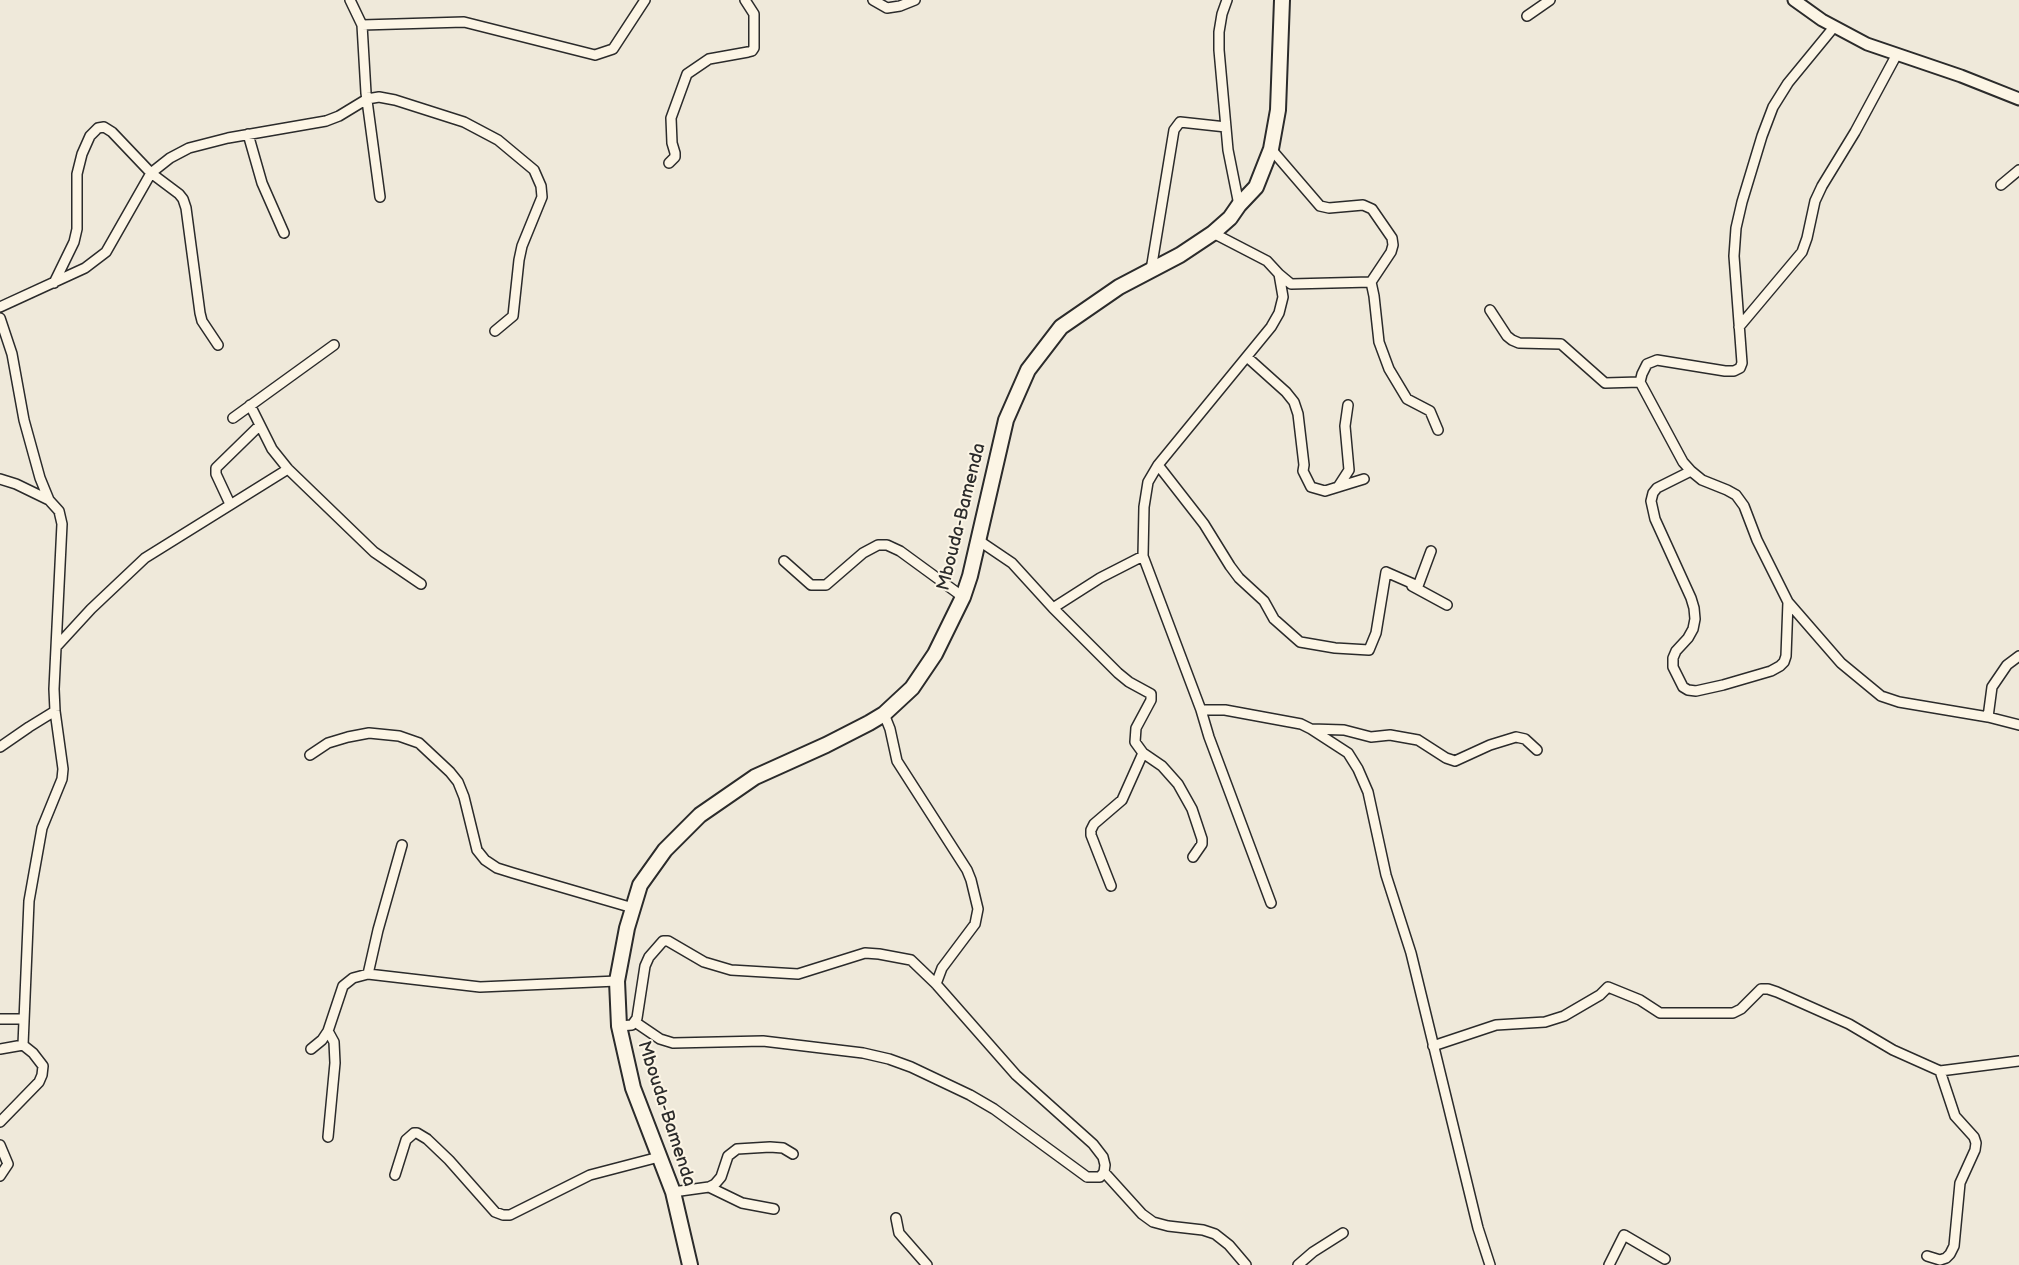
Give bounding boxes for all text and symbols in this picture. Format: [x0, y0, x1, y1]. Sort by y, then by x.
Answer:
street label: Mbouda-Bamenda [933, 441, 991, 593]
street label: Mbouda-Bamenda [632, 1039, 700, 1189]

